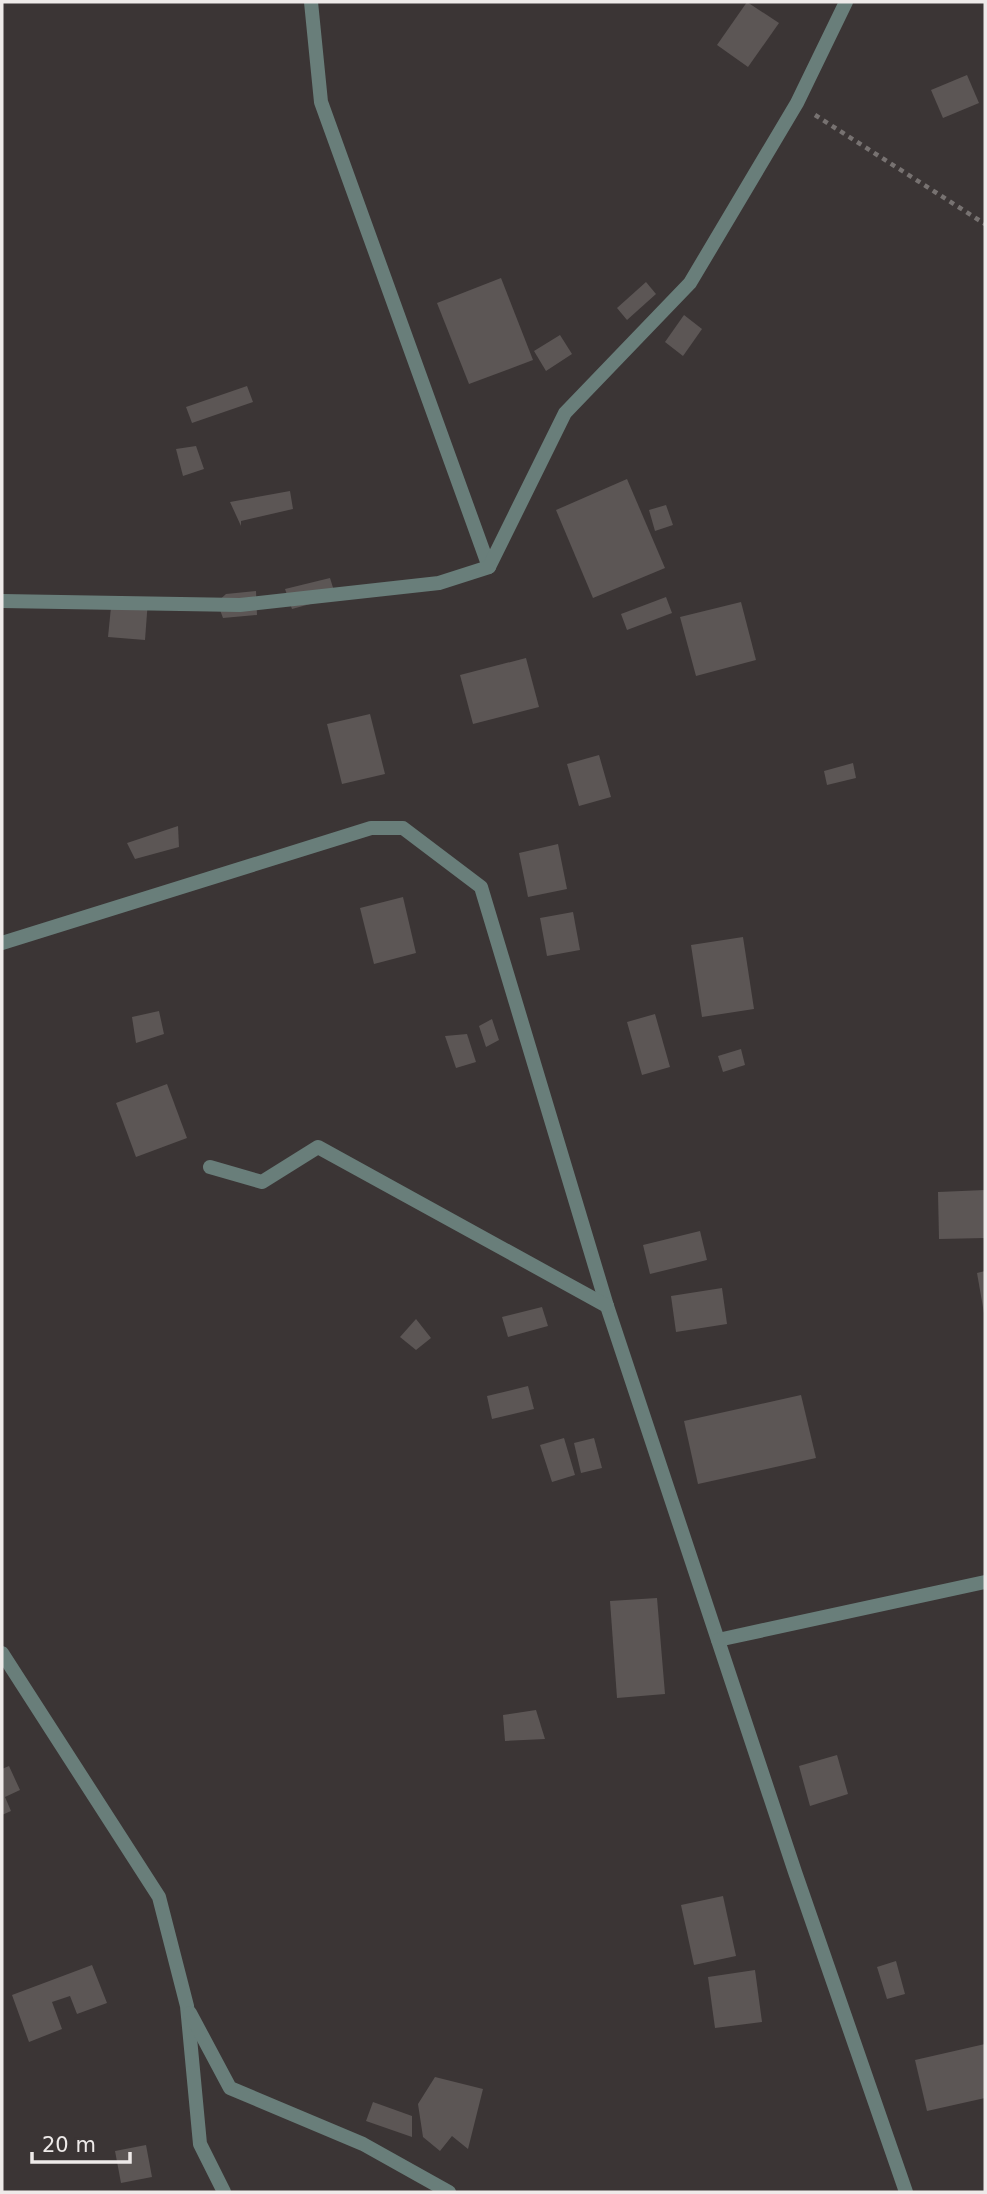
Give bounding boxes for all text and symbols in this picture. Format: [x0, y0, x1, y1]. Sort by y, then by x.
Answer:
scale bar [32, 2120, 130, 2164]
text: 20 m [42, 2133, 96, 2157]

